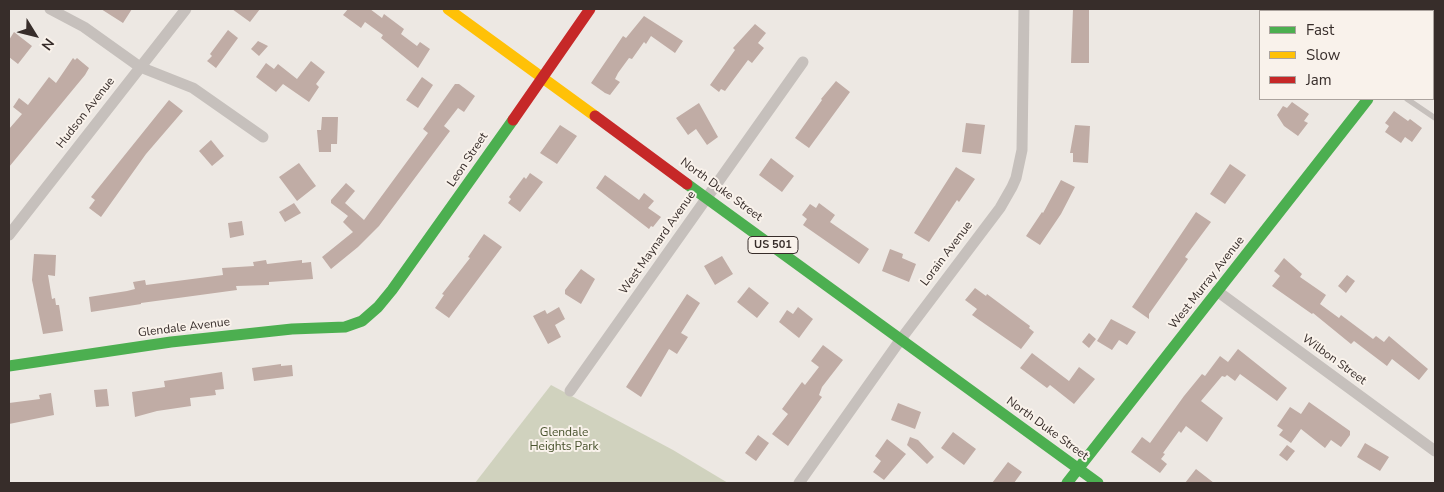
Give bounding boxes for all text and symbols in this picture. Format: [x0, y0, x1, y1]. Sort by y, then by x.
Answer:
north arrow [10, 10, 60, 60]
legend [1259, 10, 1434, 100]
text: Fast [1306, 20, 1334, 40]
text: N [37, 34, 58, 54]
text: Slow [1306, 45, 1340, 65]
text: Jam [1306, 70, 1332, 90]
street label: Hudson Avenue [54, 75, 118, 151]
street label: Leon Street [445, 130, 491, 190]
street label: North Duke Street [677, 155, 765, 225]
street label: West Maynard Avenue [617, 189, 699, 297]
street label: Lorain Avenue [918, 219, 976, 289]
street label: West Murray Avenue [1166, 234, 1248, 332]
road number: US 501 [748, 236, 798, 254]
street label: Glendale Avenue [137, 315, 231, 341]
street label: Wilbon Street [1299, 332, 1369, 388]
street label: North Duke Street [1003, 394, 1091, 464]
park label: Glendale Heights Park [529, 426, 599, 454]

